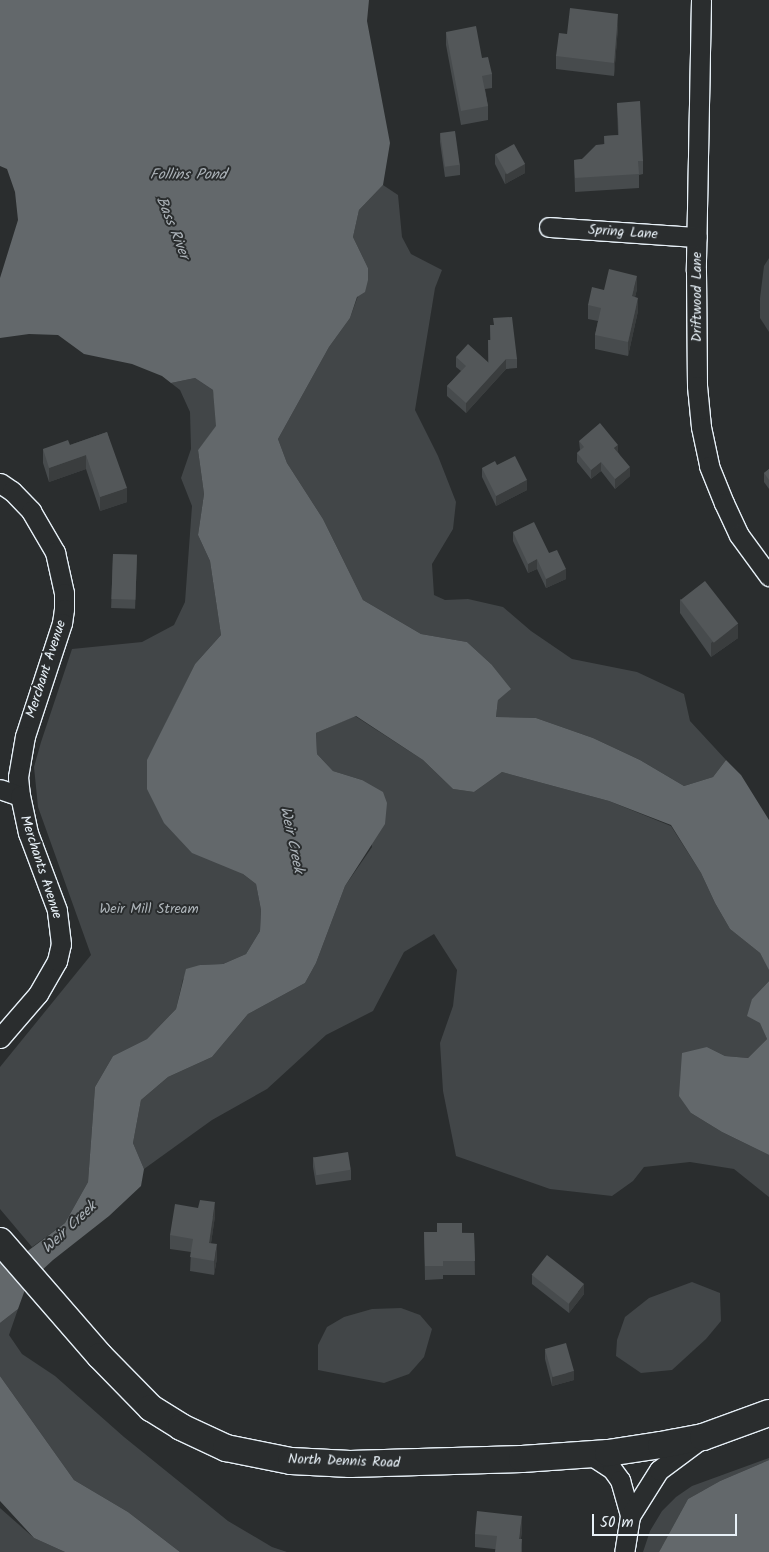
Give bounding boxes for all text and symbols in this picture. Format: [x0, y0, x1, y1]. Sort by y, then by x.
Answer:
water label: Follins Pond [150, 167, 226, 185]
water label: Bass River [151, 194, 193, 262]
street label: Spring Lane [588, 221, 658, 243]
street label: Driftwood Lane [689, 252, 705, 342]
street label: Merchant Avenue [22, 618, 70, 720]
water label: Weir Creek [275, 805, 307, 875]
street label: Merchants Avenue [16, 813, 66, 921]
park label: Weir Mill Stream [99, 901, 199, 917]
water label: Weir Creek [39, 1198, 101, 1258]
street label: North Dennis Road [288, 1451, 400, 1471]
scale bar [594, 1504, 739, 1536]
text: 50 m [600, 1511, 634, 1535]

